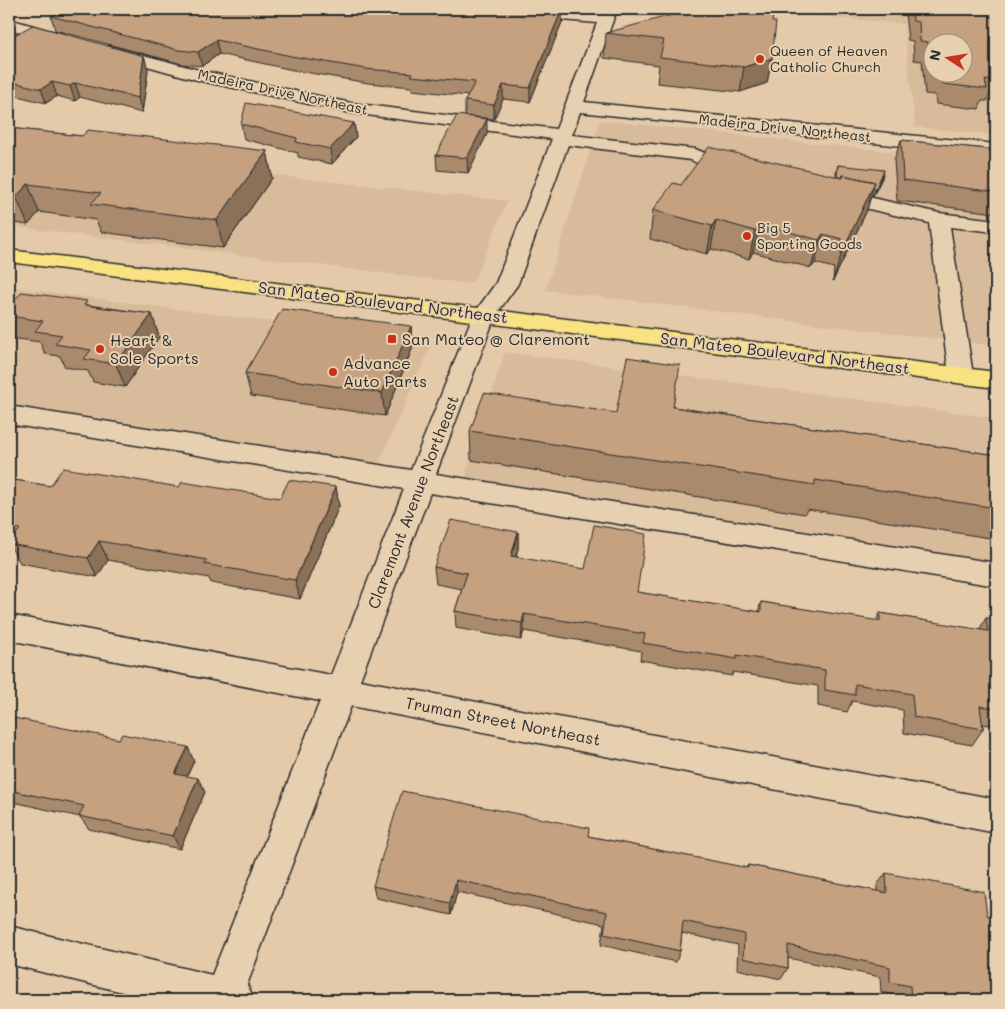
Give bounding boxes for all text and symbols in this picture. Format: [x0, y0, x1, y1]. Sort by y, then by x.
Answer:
north arrow [922, 32, 972, 82]
place label: Queen of Heaven Catholic Church [770, 41, 888, 76]
text: N [924, 48, 945, 62]
marker: Queen of Heaven Catholic Church [754, 53, 766, 65]
street label: Madeira Drive Northeast [196, 64, 370, 119]
street label: Madeira Drive Northeast [698, 109, 872, 146]
place label: Big 5 Sporting Goods [757, 218, 862, 253]
marker: Big 5 Sporting Goods [741, 230, 753, 242]
street label: San Mateo Boulevard Northeast [257, 276, 509, 327]
street label: San Mateo Boulevard Northeast [659, 327, 911, 378]
place label: San Mateo @ Claremont [402, 328, 590, 349]
place label: Heart & Sole Sports [110, 329, 199, 368]
marker: San Mateo @ Claremont [386, 333, 398, 345]
marker: Heart & Sole Sports [94, 343, 106, 355]
place label: Advance Auto Parts [343, 352, 427, 391]
marker: Advance Auto Parts [327, 366, 339, 378]
street label: Claremont Avenue Northeast [362, 392, 463, 612]
street label: Truman Street Northeast [404, 691, 603, 750]

